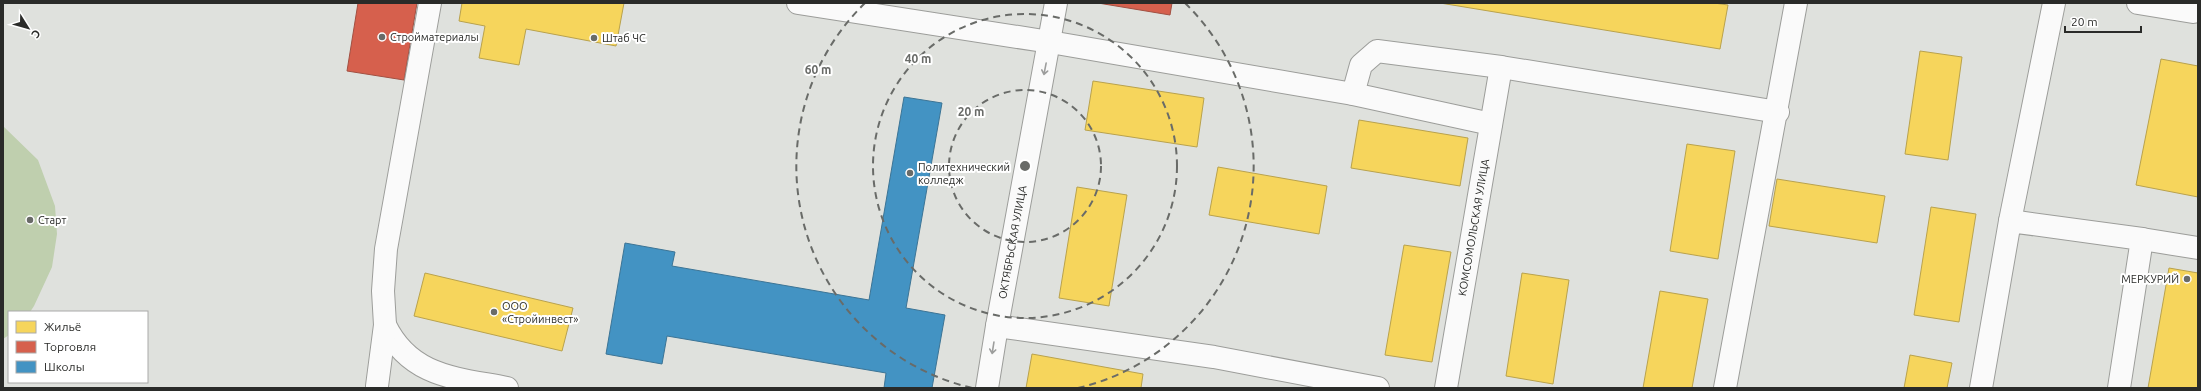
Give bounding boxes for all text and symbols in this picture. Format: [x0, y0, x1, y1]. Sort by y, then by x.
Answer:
north arrow [8, 8, 48, 48]
scale bar [2065, 8, 2141, 34]
text: 20 m [2071, 15, 2098, 28]
text: С [29, 28, 43, 40]
place label: Стройматериалы [390, 31, 479, 43]
marker: Стройматериалы [377, 32, 387, 42]
place label: Штаб ЧС [602, 32, 646, 44]
marker: Штаб ЧС [589, 33, 599, 43]
text: 40 m [905, 52, 931, 65]
one-way arrow [1041, 62, 1049, 75]
text: 60 m [805, 63, 831, 76]
text: 20 m [958, 105, 984, 118]
street label: КОМСОМОЛЬСКАЯ УЛИЦА [1456, 157, 1491, 297]
centre of rings [1018, 159, 1032, 173]
place label: Политехнический колледж [918, 161, 1010, 186]
marker: Политехнический колледж [905, 168, 915, 178]
street label: ОКТЯБРЬСКАЯ УЛИЦА [996, 184, 1029, 300]
place label: Старт [38, 214, 67, 226]
marker: Старт [25, 215, 35, 225]
place label: МЕРКУРИЙ [2121, 273, 2179, 285]
marker: МЕРКУРИЙ [2182, 274, 2192, 284]
place label: ООО «Стройинвест» [502, 300, 578, 325]
marker: ООО «Стройинвест» [489, 307, 499, 317]
legend [8, 311, 148, 383]
text: Жильё [44, 320, 81, 333]
text: Торговля [44, 340, 96, 353]
one-way arrow [989, 341, 997, 354]
text: Школы [44, 360, 85, 373]

